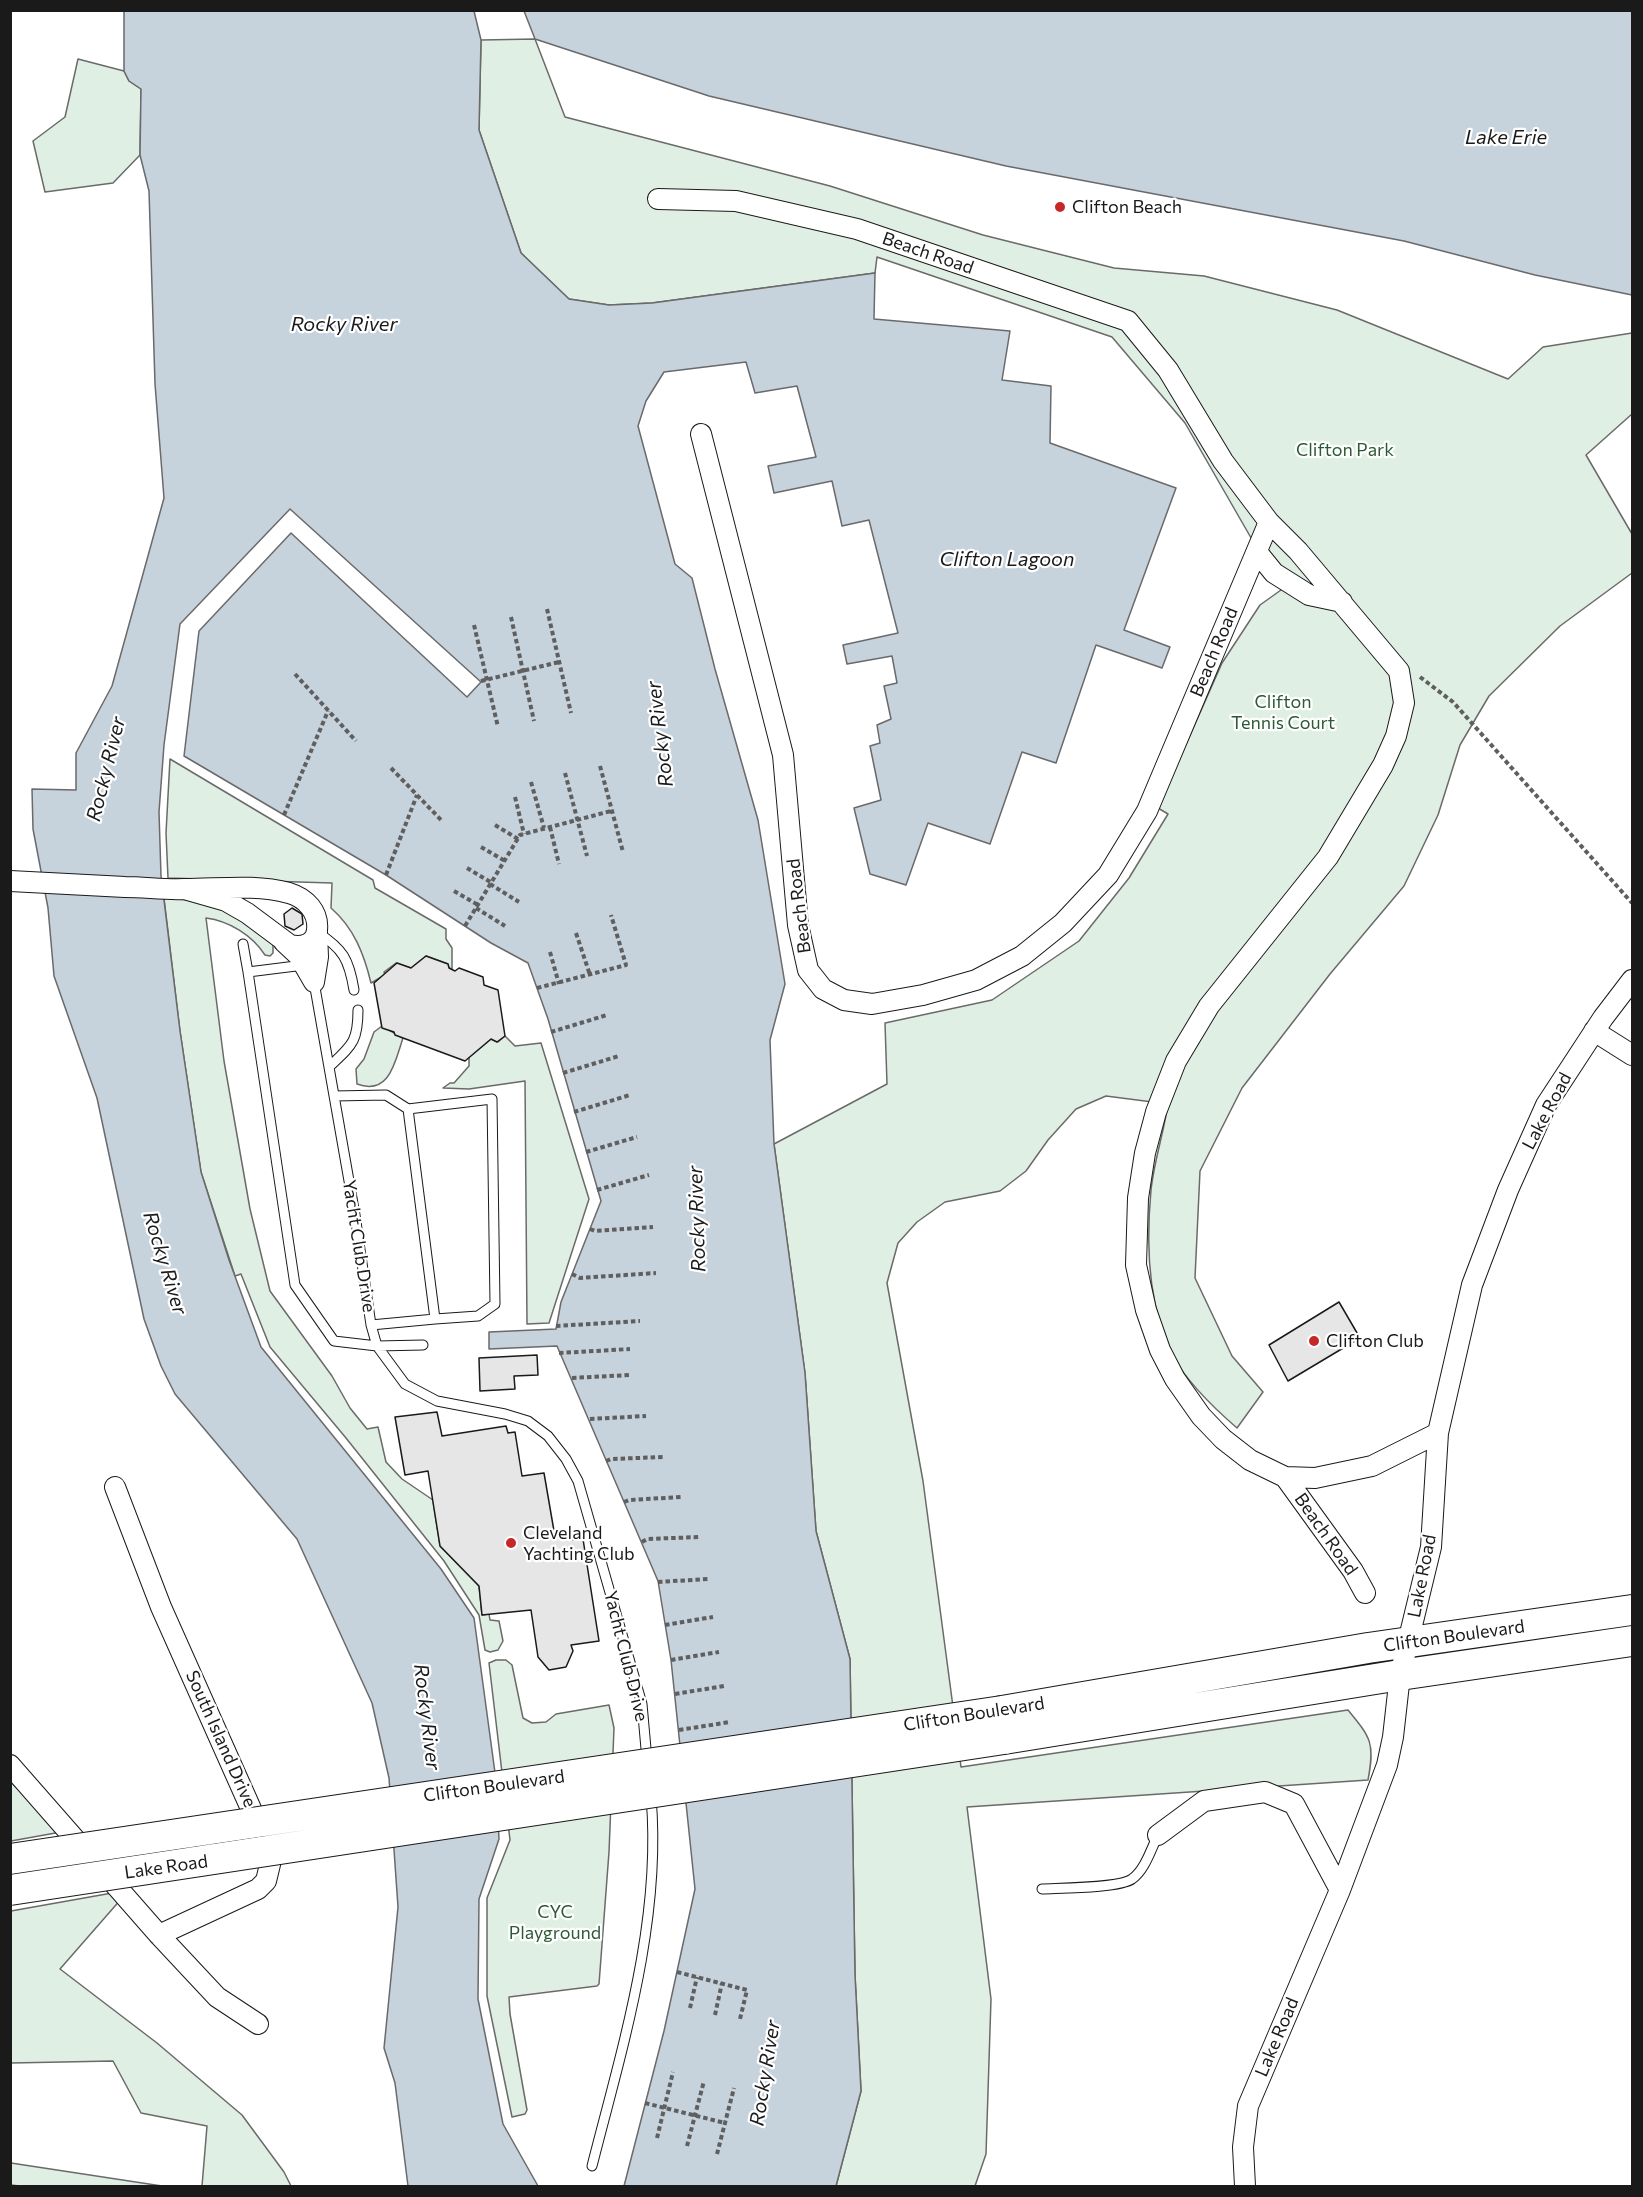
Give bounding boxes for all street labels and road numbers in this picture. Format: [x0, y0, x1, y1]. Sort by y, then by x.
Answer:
street label: Beach Road [879, 227, 977, 279]
street label: Beach Road [1185, 604, 1243, 700]
street label: Beach Road [782, 857, 816, 955]
street label: Lake Road [1518, 1069, 1576, 1153]
street label: Yacht Club Drive [338, 1178, 380, 1314]
street label: Beach Road [1290, 1489, 1362, 1579]
street label: Lake Road [1403, 1533, 1441, 1619]
street label: Yacht Club Drive [599, 1588, 653, 1724]
street label: Clifton Boulevard [1382, 1615, 1526, 1657]
street label: South Island Drive [181, 1667, 261, 1811]
street label: Clifton Boulevard [902, 1692, 1046, 1736]
street label: Clifton Boulevard [422, 1765, 566, 1807]
street label: Lake Road [123, 1850, 209, 1884]
street label: Lake Road [1251, 1994, 1303, 2080]

